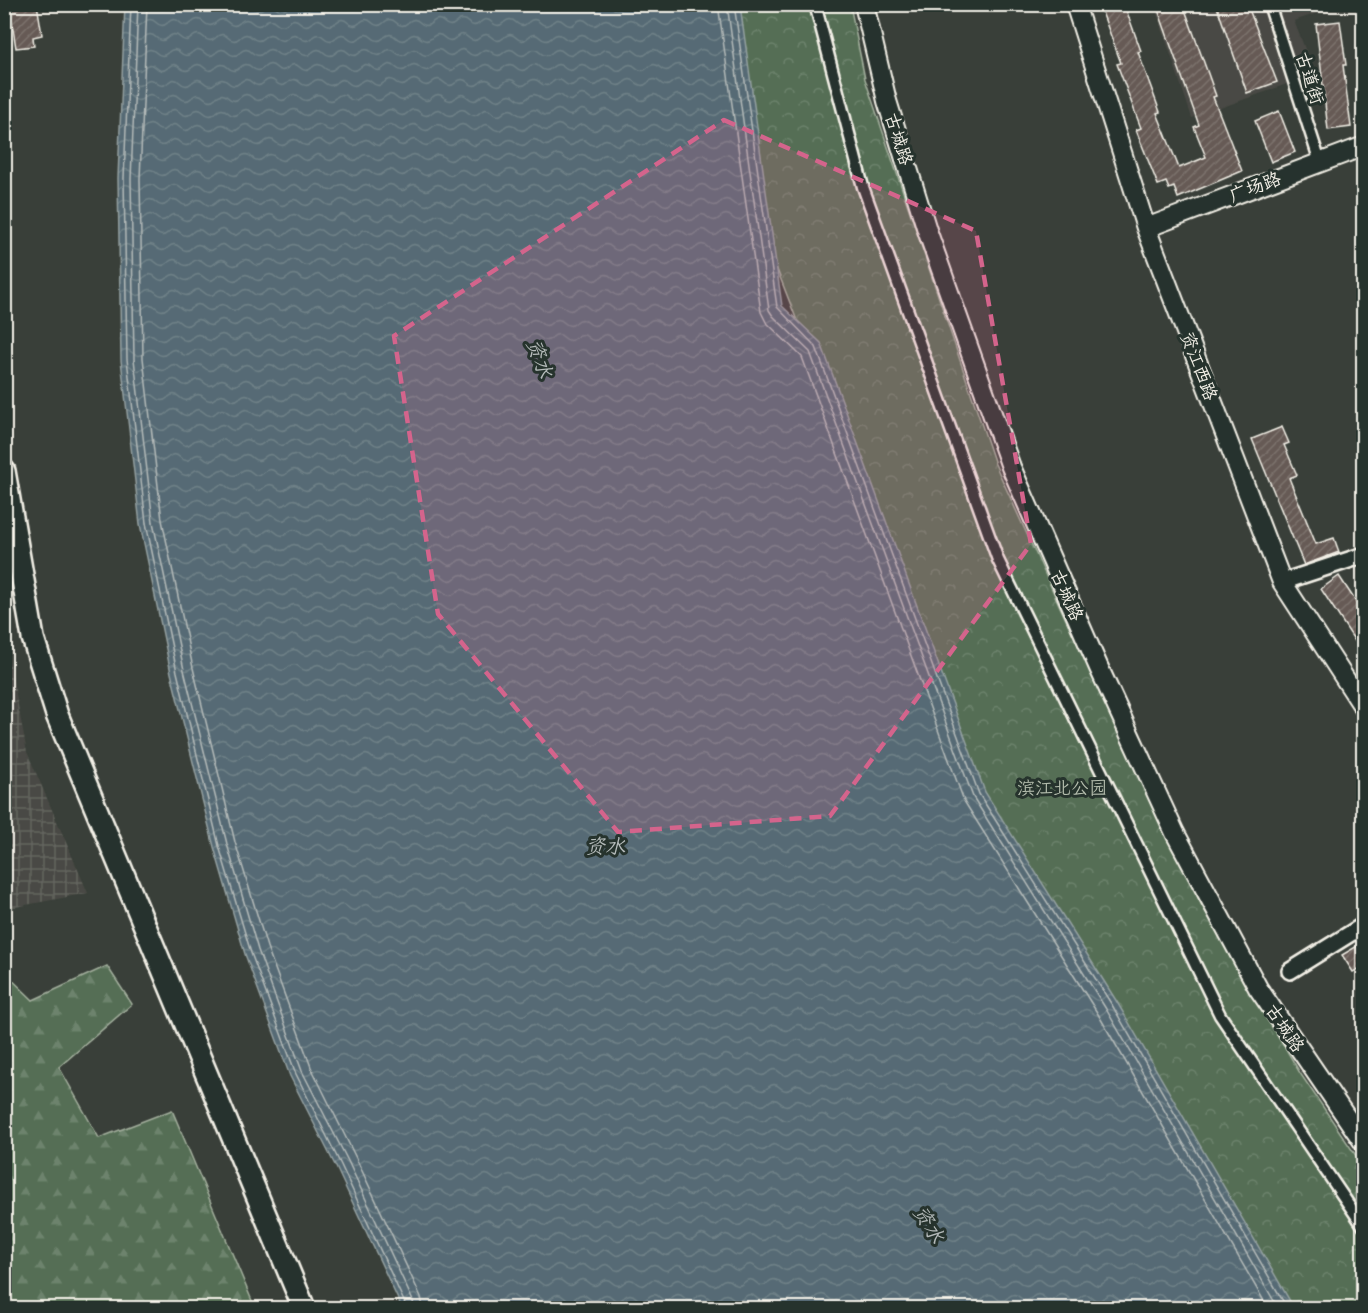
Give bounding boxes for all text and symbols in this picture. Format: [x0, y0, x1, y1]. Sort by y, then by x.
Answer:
street label: 古道街 [1291, 49, 1330, 107]
street label: 古城路 [881, 110, 918, 168]
street label: 广场路 [1225, 166, 1284, 207]
street label: 资江西路 [1176, 328, 1223, 404]
water label: 资水 [522, 335, 559, 382]
street label: 古城路 [1046, 565, 1089, 624]
park label: 滨江北公园 [1017, 776, 1107, 799]
water label: 资水 [585, 833, 626, 858]
street label: 古城路 [1261, 999, 1310, 1057]
water label: 资水 [908, 1200, 951, 1248]

